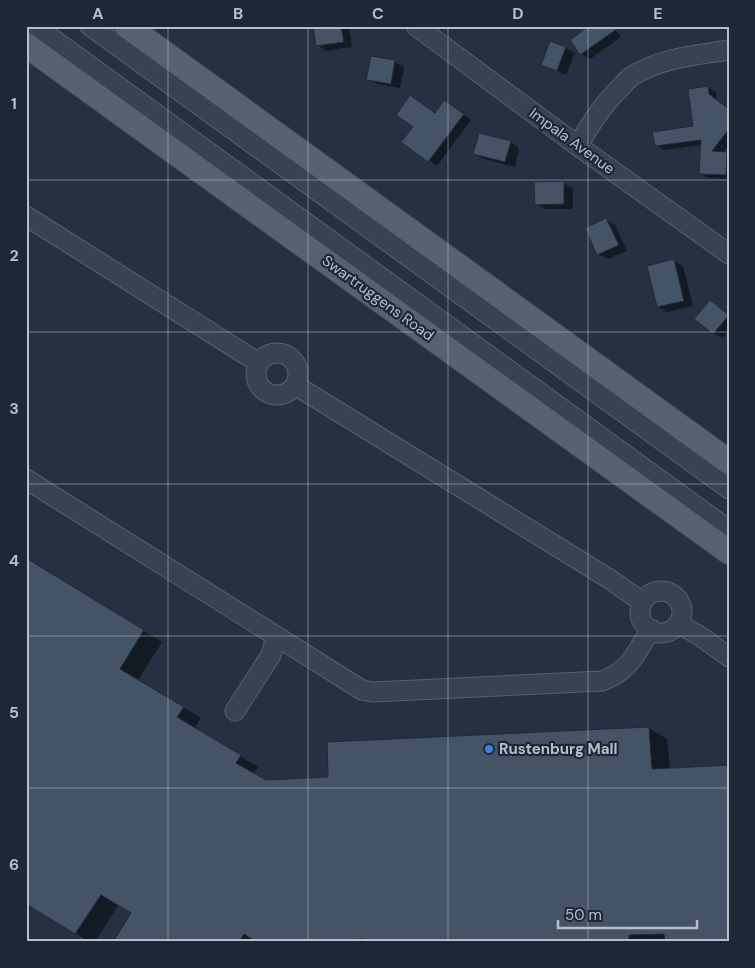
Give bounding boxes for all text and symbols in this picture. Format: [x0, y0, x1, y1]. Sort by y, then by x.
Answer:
text: A [92, 3, 104, 24]
text: B [233, 3, 243, 24]
text: C [372, 3, 384, 24]
text: D [512, 3, 524, 24]
text: E [653, 3, 663, 24]
text: 1 [11, 93, 17, 114]
street label: Impala Avenue [525, 103, 619, 179]
text: 2 [9, 245, 19, 266]
street label: Swartruggens Road [318, 251, 438, 345]
text: 3 [9, 398, 19, 419]
text: 4 [9, 550, 19, 571]
text: 5 [9, 702, 19, 723]
place label: Rustenburg Mall [499, 739, 618, 759]
marker: Rustenburg Mall [483, 743, 495, 755]
text: 6 [9, 854, 19, 875]
scale bar [558, 898, 696, 930]
text: 50 m [565, 905, 602, 925]

